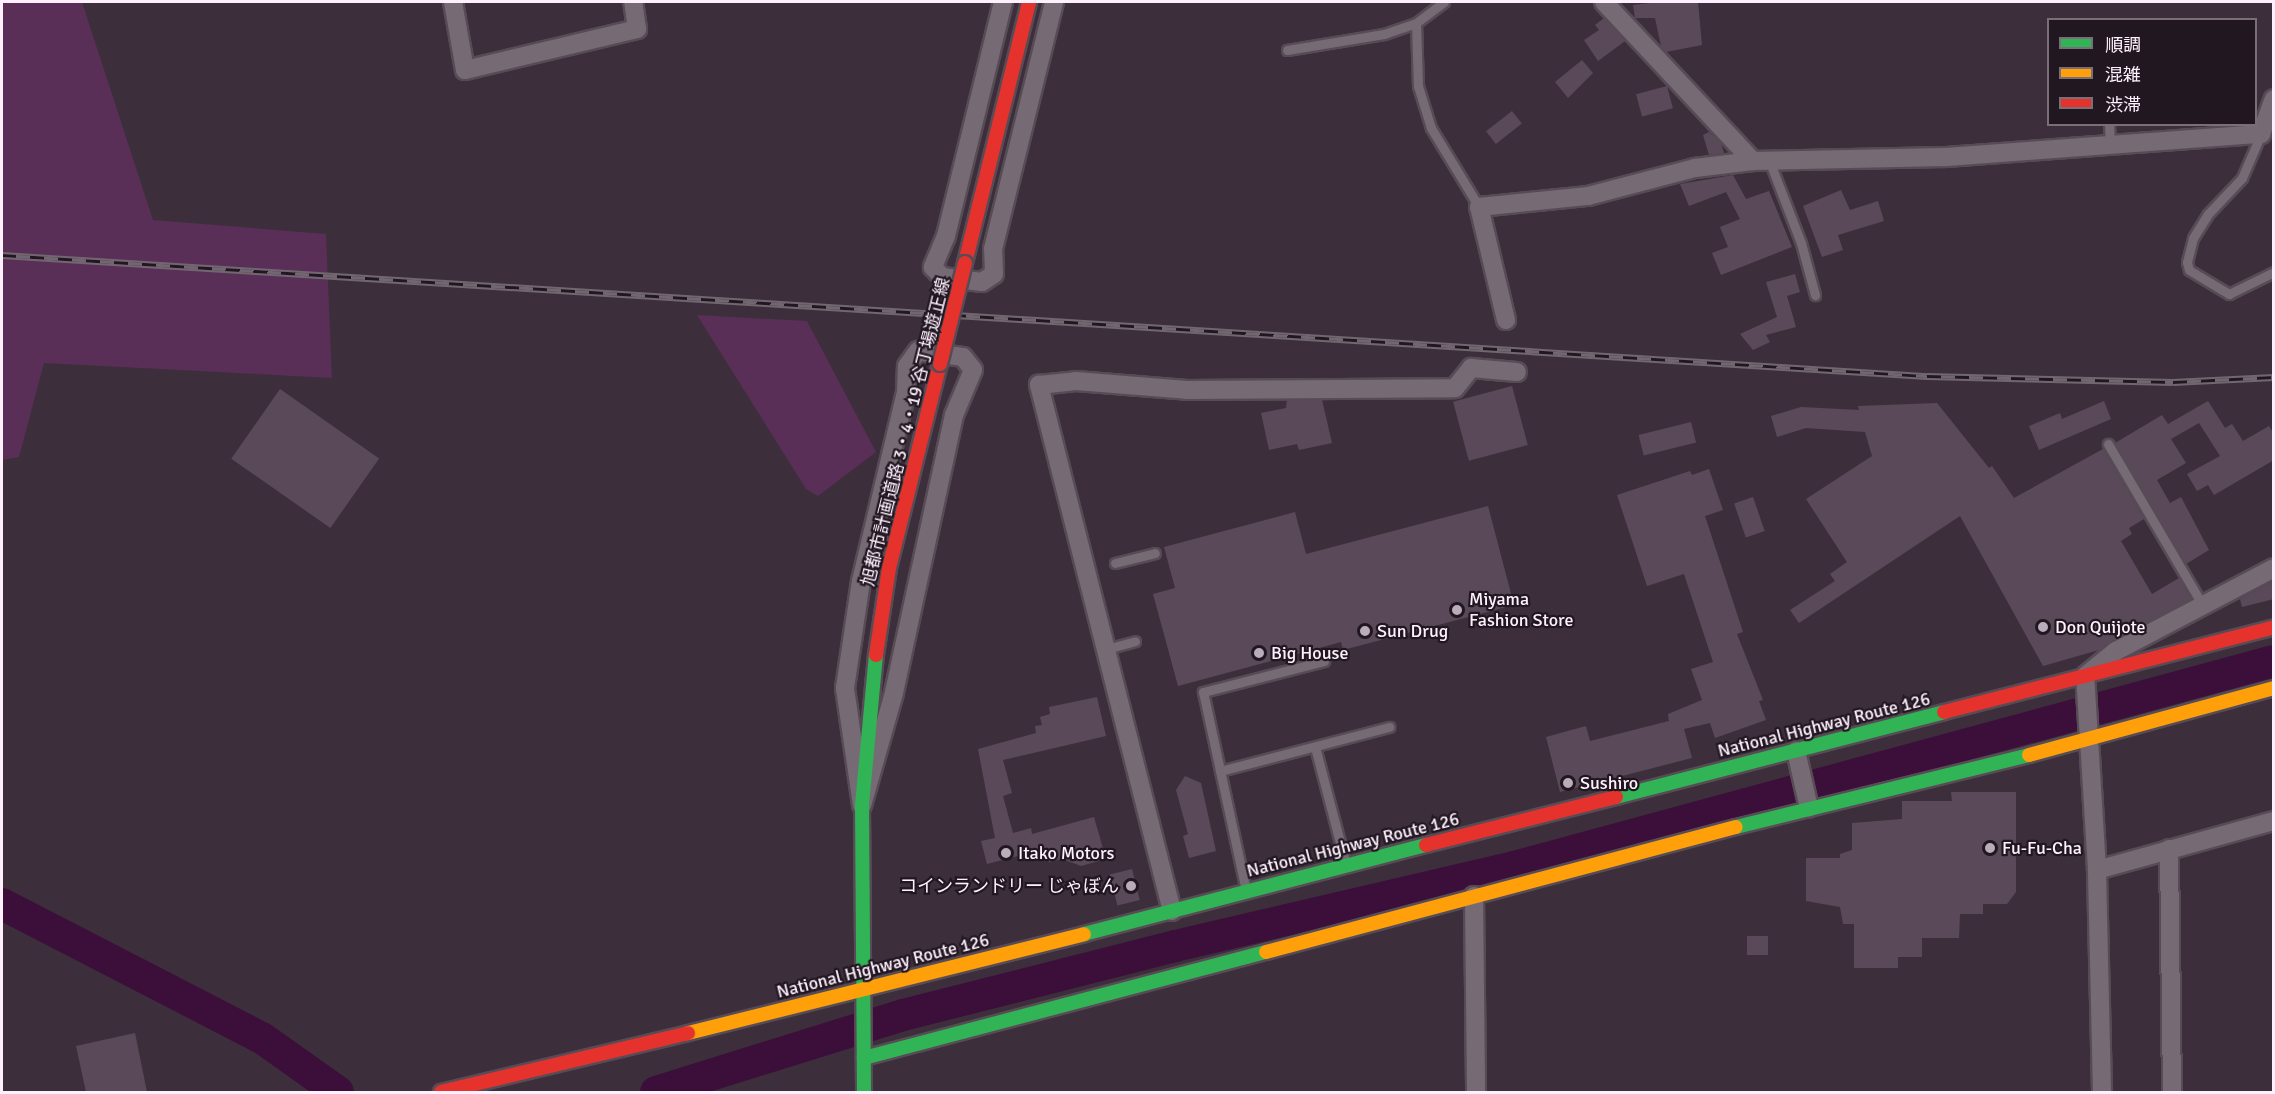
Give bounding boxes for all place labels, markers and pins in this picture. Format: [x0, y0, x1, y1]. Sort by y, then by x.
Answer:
place label: Miyama Fashion Store [1469, 589, 1573, 632]
marker: Miyama Fashion Store [1450, 603, 1464, 617]
place label: Don Quijote [2055, 616, 2146, 638]
place label: Sun Drug [1377, 620, 1448, 642]
marker: Don Quijote [2036, 620, 2050, 634]
marker: Sun Drug [1358, 624, 1372, 638]
place label: Big House [1271, 642, 1348, 664]
marker: Big House [1252, 646, 1266, 660]
place label: Sushiro [1580, 772, 1638, 794]
marker: Sushiro [1561, 776, 1575, 790]
place label: Fu-Fu-Cha [2002, 837, 2082, 859]
marker: Fu-Fu-Cha [1983, 841, 1997, 855]
place label: Itako Motors [1018, 842, 1114, 864]
marker: Itako Motors [999, 846, 1013, 860]
place label: コインランドリー じゃぼん [899, 875, 1119, 897]
marker: コインランドリー じゃぼん [1124, 879, 1138, 893]

